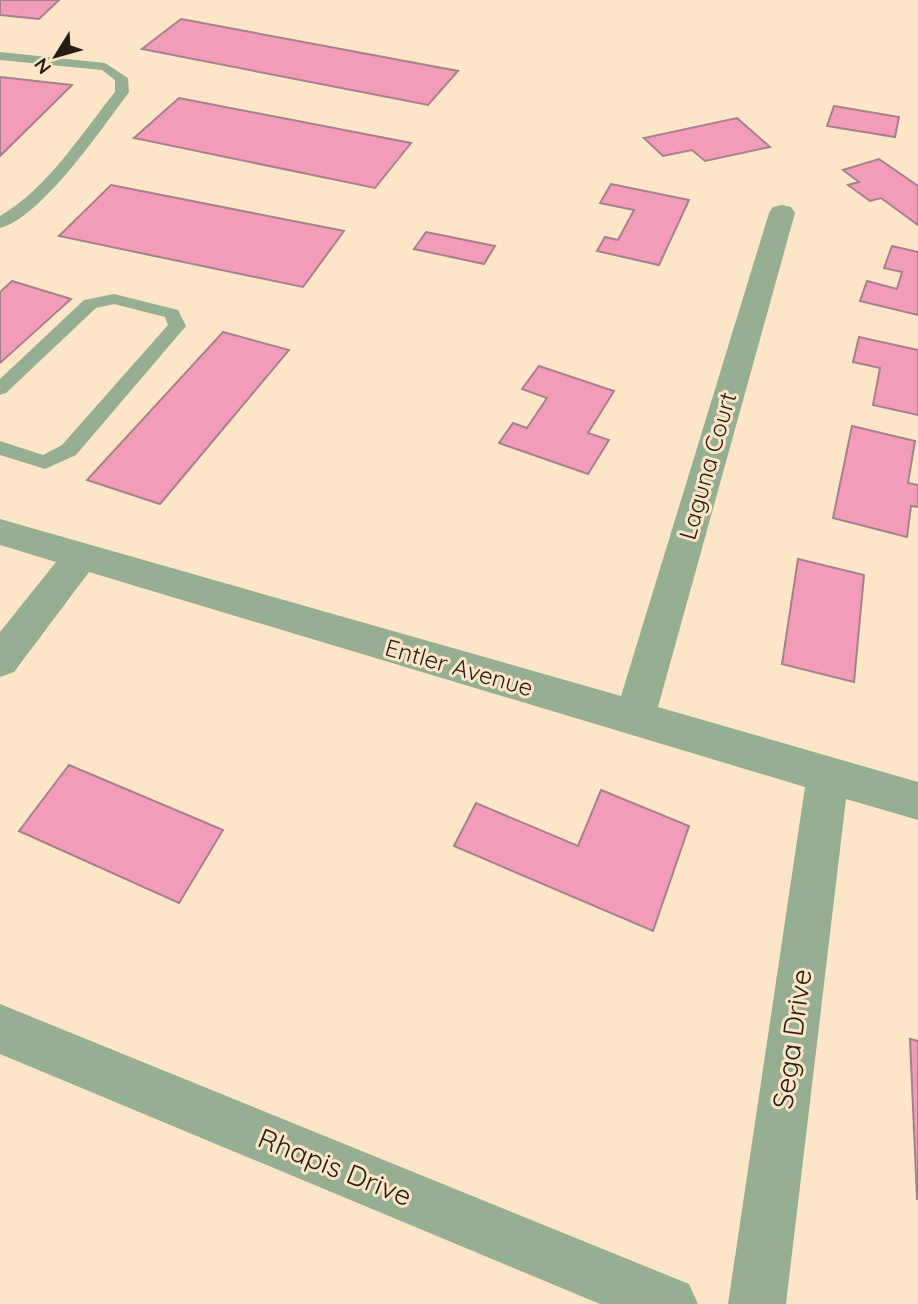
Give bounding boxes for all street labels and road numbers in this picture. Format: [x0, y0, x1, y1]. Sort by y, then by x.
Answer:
street label: Laguna Court [672, 389, 742, 543]
street label: Entler Avenue [382, 632, 537, 702]
street label: Sega Drive [764, 967, 819, 1111]
street label: Rhapis Drive [253, 1120, 417, 1213]

